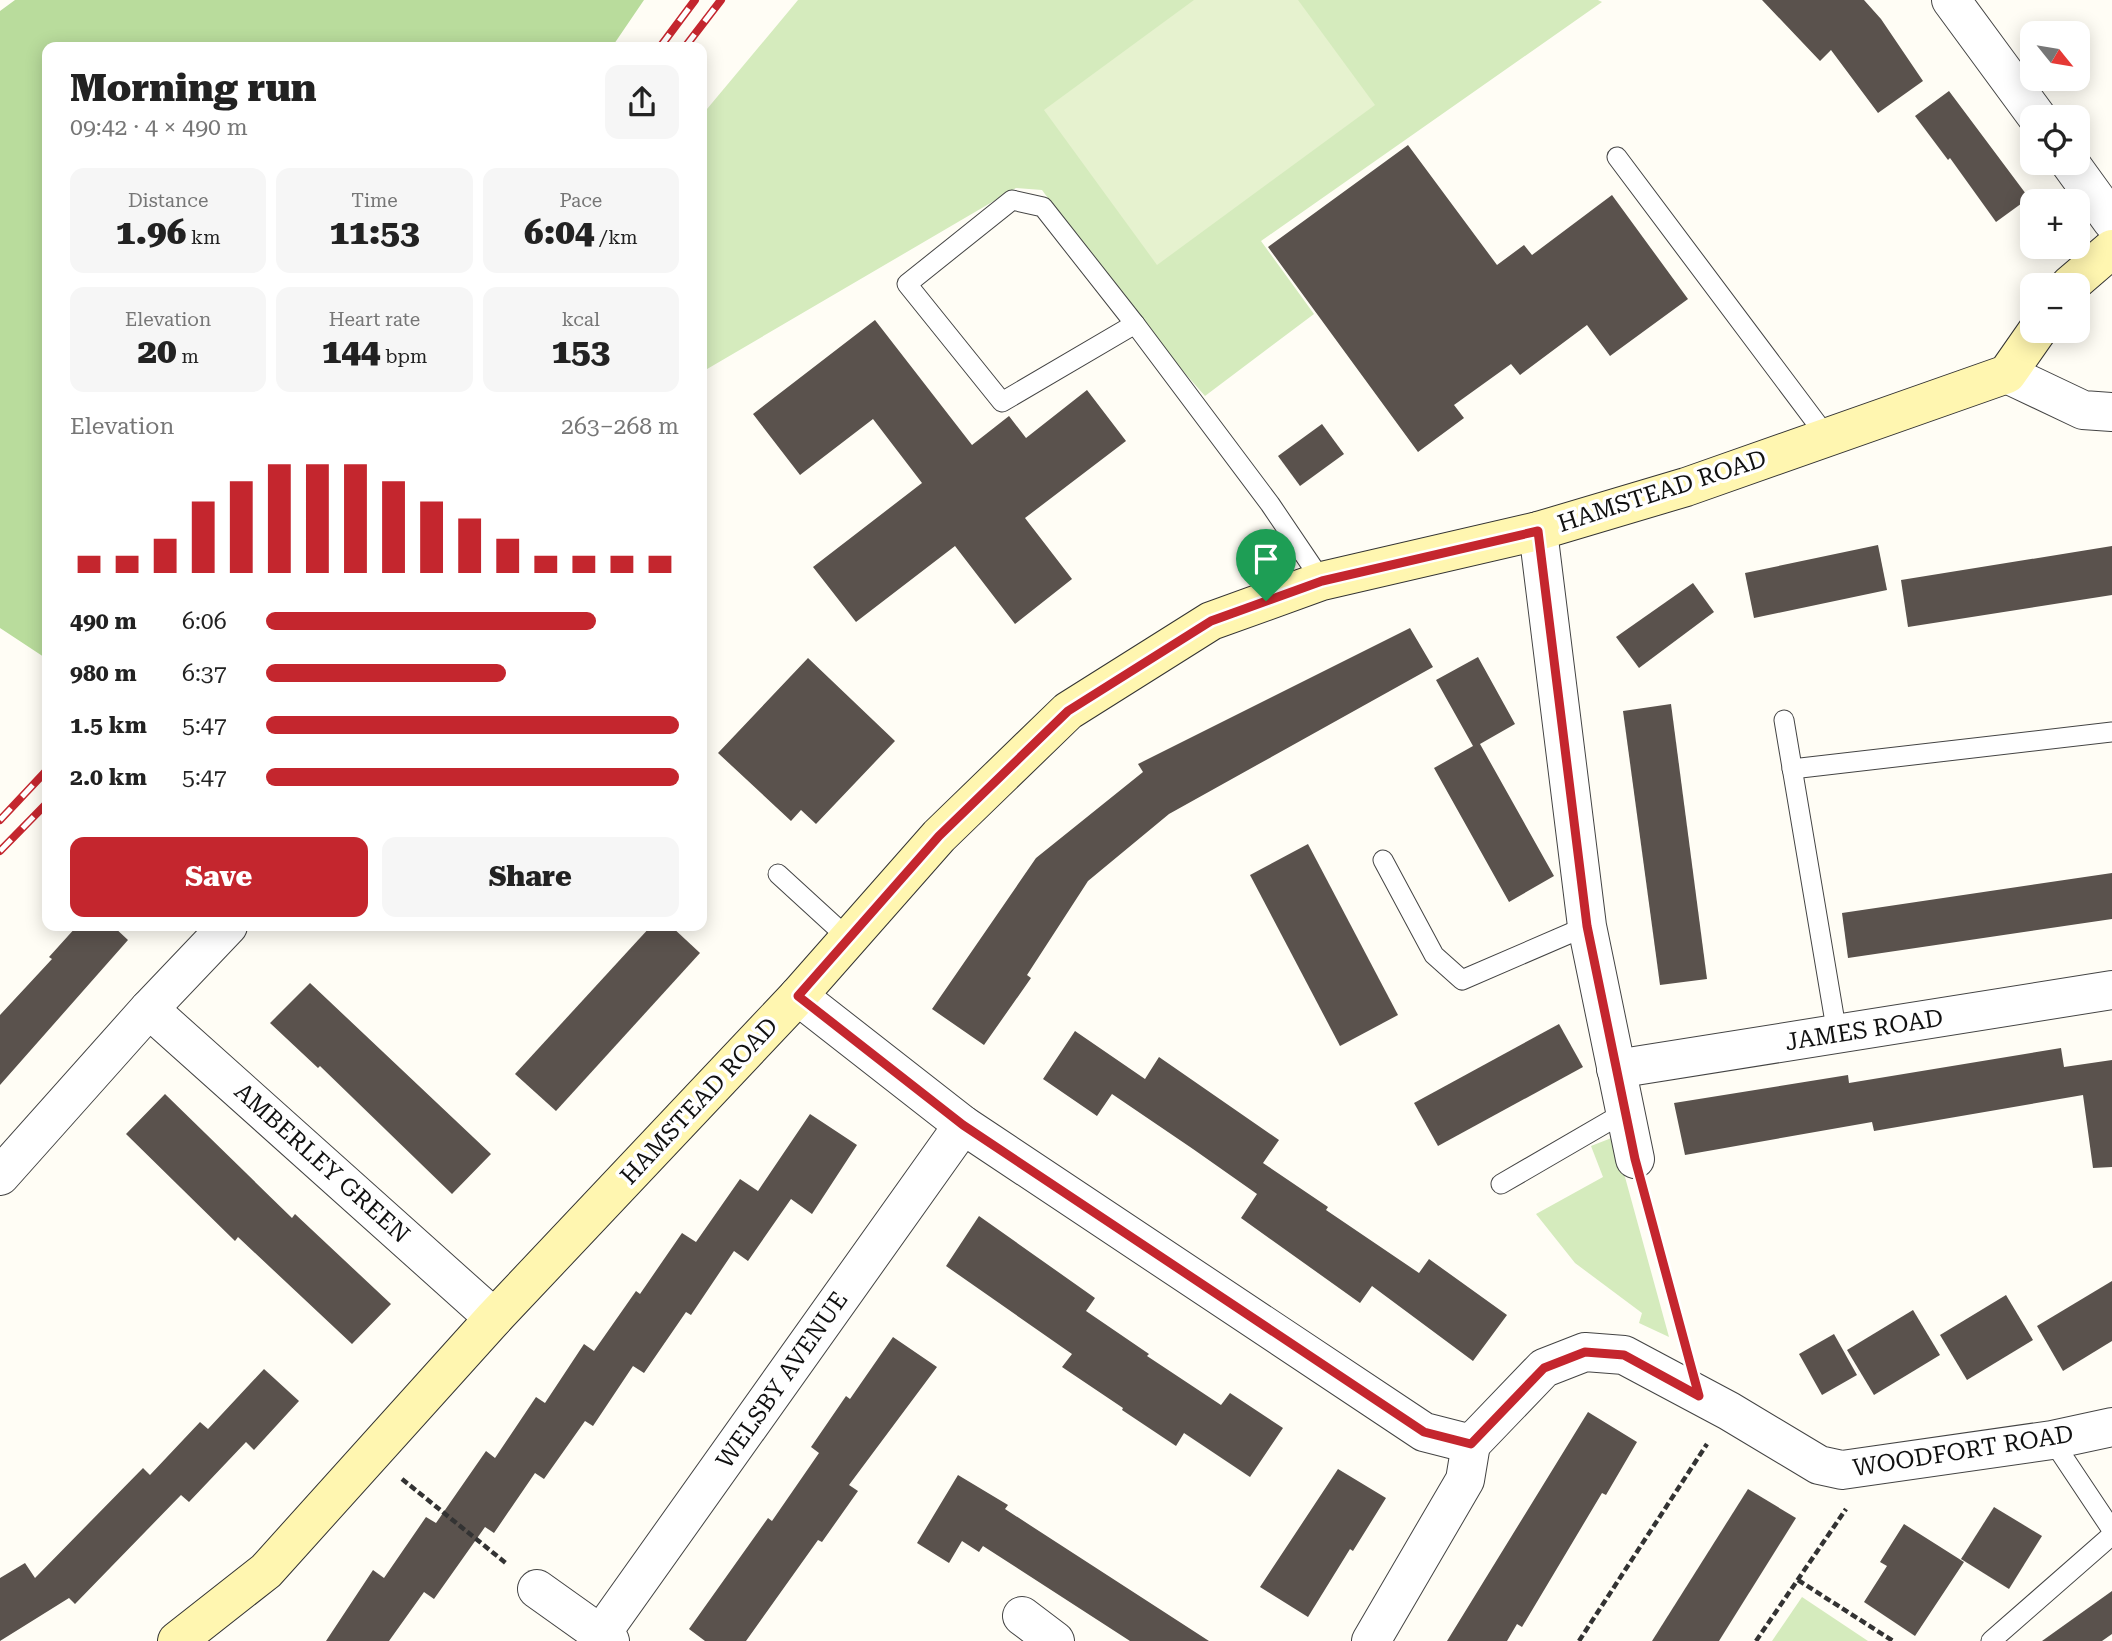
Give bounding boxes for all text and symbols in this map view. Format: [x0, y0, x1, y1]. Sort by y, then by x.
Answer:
north arrow [2020, 21, 2090, 91]
map controls [2020, 21, 2090, 343]
button: share [605, 65, 679, 139]
text: Morning run [70, 66, 317, 110]
button: locate [2020, 105, 2090, 175]
text: 09:42 · 4 × 490 m [70, 114, 248, 141]
text: Distance [128, 189, 208, 212]
text: Time [351, 189, 398, 212]
text: Pace [559, 189, 602, 212]
button: + [2020, 189, 2090, 259]
text: 1.96 [116, 212, 186, 253]
text: 11:53 [329, 212, 420, 253]
text: 6:04 [524, 212, 594, 253]
text: km [186, 226, 220, 249]
text: /km [594, 226, 638, 249]
button: − [2020, 273, 2090, 343]
text: Elevation [125, 308, 211, 331]
text: Heart rate [329, 308, 420, 331]
text: kcal [562, 308, 600, 331]
text: 20 [137, 331, 177, 372]
text: 144 [322, 331, 380, 372]
text: 153 [551, 331, 610, 372]
text: m [177, 345, 199, 368]
text: bpm [380, 345, 427, 368]
text: Elevation [70, 413, 174, 440]
text: 263–268 m [561, 413, 679, 440]
street label: HAMSTEAD ROAD [1554, 444, 1770, 538]
pin [1236, 529, 1296, 601]
icon: arrive [1247, 540, 1285, 578]
text: 490 m [70, 608, 137, 635]
text: 6:06 [182, 608, 227, 635]
text: 980 m [70, 660, 137, 687]
text: 6:37 [182, 660, 227, 687]
text: 1.5 km [70, 712, 147, 739]
text: 5:47 [182, 712, 227, 739]
text: 2.0 km [70, 764, 147, 791]
text: 5:47 [182, 764, 227, 791]
button: Save [70, 837, 368, 917]
button: Share [382, 837, 679, 917]
street label: JAMES ROAD [1783, 1004, 1945, 1056]
street label: HAMSTEAD ROAD [615, 1012, 783, 1190]
street label: AMBERLEY GREEN [229, 1077, 415, 1249]
street label: WELSBY AVENUE [711, 1286, 853, 1474]
street label: WOODFORT ROAD [1851, 1420, 2075, 1482]

